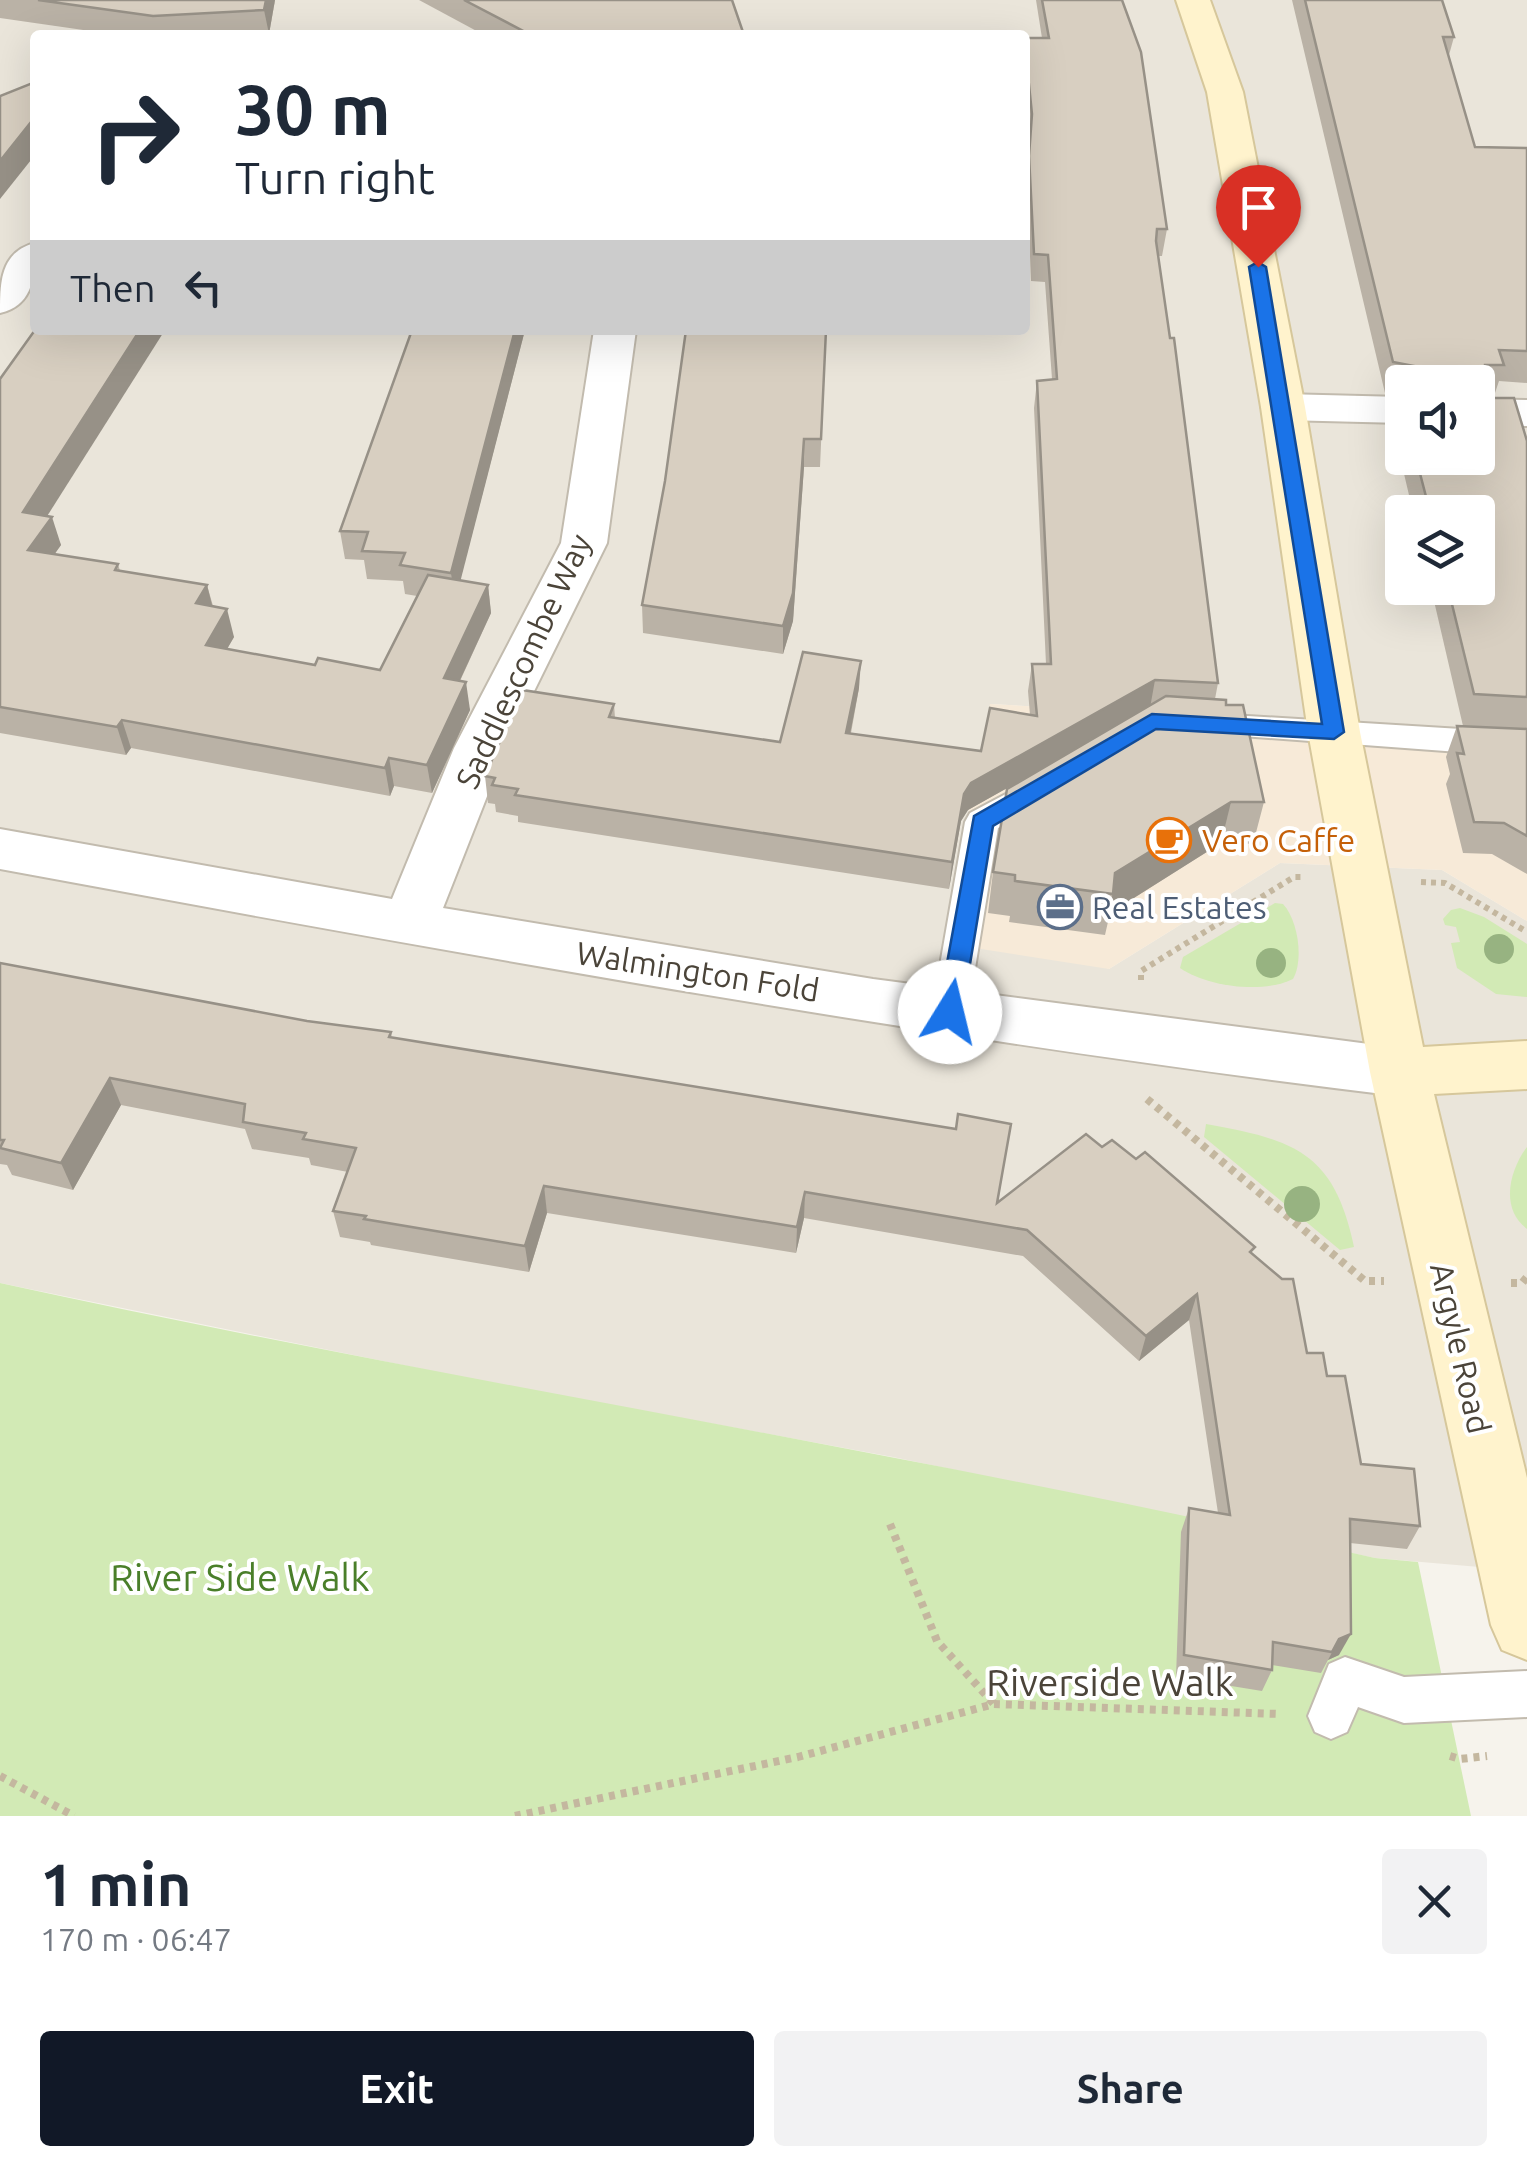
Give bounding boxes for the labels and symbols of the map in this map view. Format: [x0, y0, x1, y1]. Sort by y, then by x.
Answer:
pin [1216, 165, 1301, 268]
street label: Saddlescombe Way [448, 528, 598, 794]
cafe icon: Vero Caffe [1146, 817, 1192, 863]
place label: Vero Caffe [1202, 822, 1355, 858]
office icon: Real Estates [1037, 884, 1083, 930]
place label: Real Estates [1092, 889, 1267, 925]
street label: Walmington Fold [574, 934, 822, 1008]
position arrow [898, 960, 1002, 1064]
street label: Argyle Road [1424, 1259, 1498, 1437]
park label: River Side Walk [110, 1556, 370, 1598]
street label: Riverside Walk [986, 1661, 1234, 1703]

